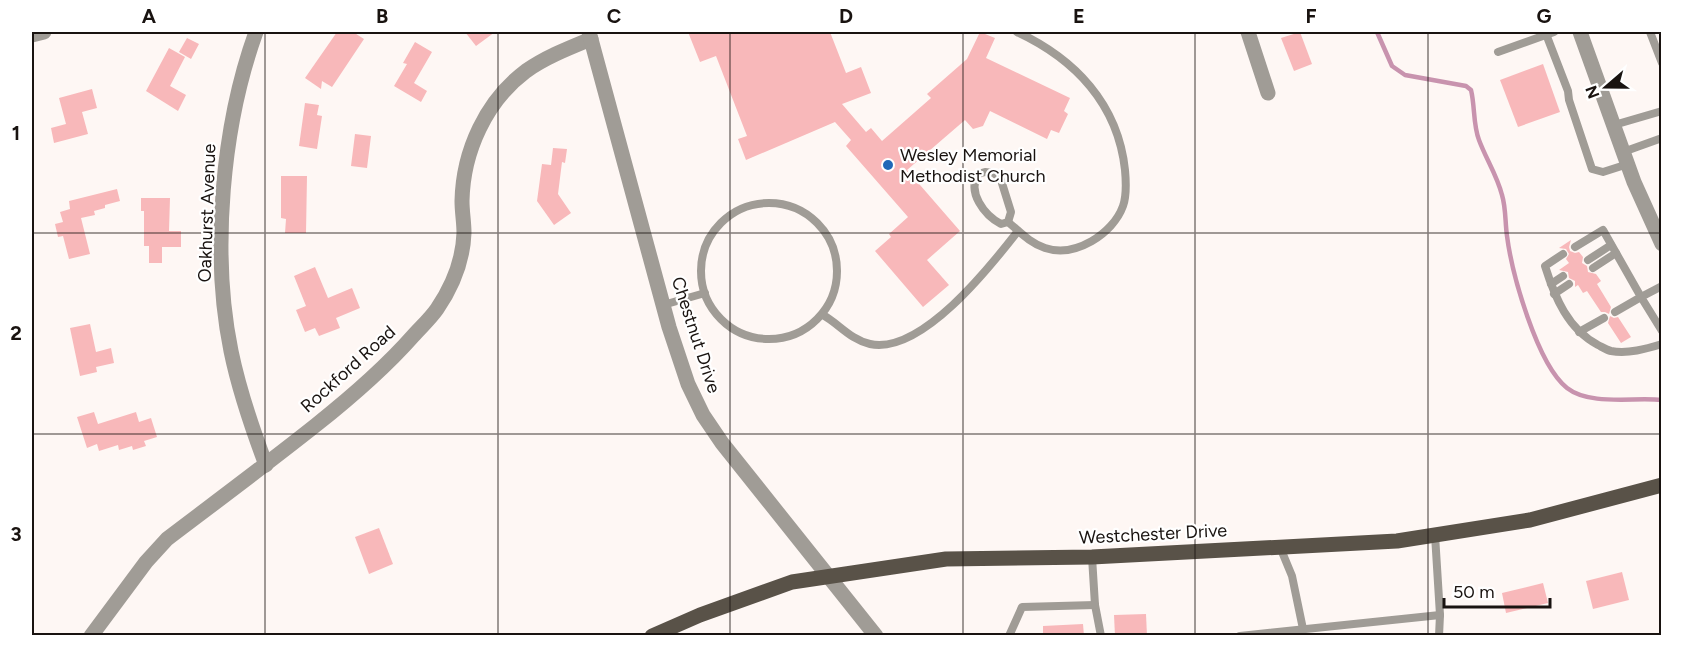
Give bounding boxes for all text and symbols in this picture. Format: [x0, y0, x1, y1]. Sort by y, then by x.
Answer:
text: A [142, 4, 157, 28]
text: B [376, 4, 388, 28]
text: C [607, 4, 621, 28]
text: D [839, 4, 853, 28]
text: E [1073, 4, 1085, 28]
text: F [1305, 4, 1317, 28]
text: G [1537, 4, 1552, 28]
north arrow [1576, 57, 1636, 117]
text: N [1581, 83, 1603, 101]
text: 1 [12, 121, 20, 145]
street label: Oakhurst Avenue [194, 143, 220, 283]
place label: Wesley Memorial Methodist Church [900, 144, 1046, 187]
marker: Wesley Memorial Methodist Church [881, 158, 895, 172]
street label: Chestnut Drive [667, 274, 725, 396]
text: 2 [10, 321, 22, 345]
street label: Rockford Road [296, 321, 400, 417]
street label: Westchester Drive [1078, 519, 1228, 549]
text: 3 [10, 522, 22, 546]
scale bar [1444, 571, 1550, 609]
text: 50 m [1453, 581, 1495, 603]

